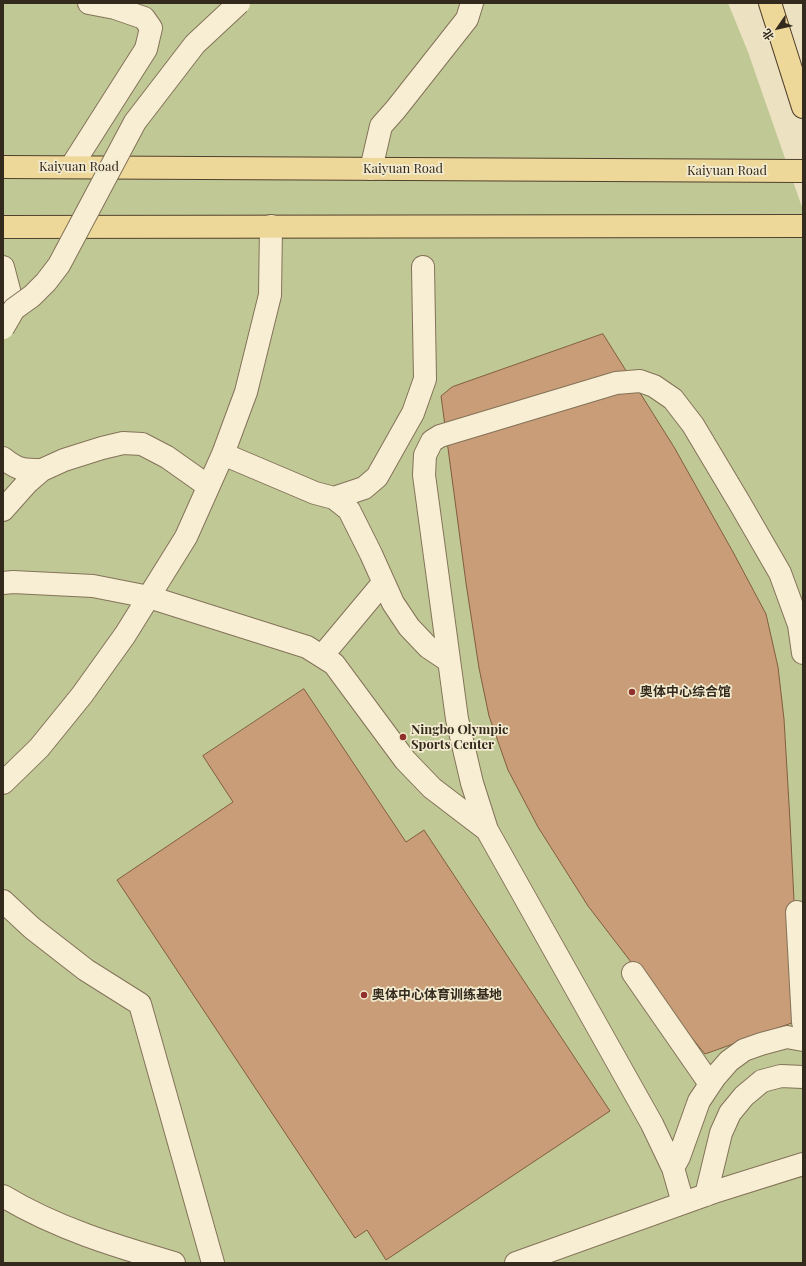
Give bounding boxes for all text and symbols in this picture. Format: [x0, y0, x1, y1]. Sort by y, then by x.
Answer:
north arrow [758, 8, 798, 48]
text: 北 [758, 26, 777, 44]
street label: Kaiyuan Road [39, 159, 119, 175]
street label: Kaiyuan Road [363, 161, 443, 177]
street label: Kaiyuan Road [687, 163, 767, 179]
place label: 奥体中心综合馆 [640, 684, 731, 700]
marker: 奥体中心综合馆 [627, 687, 637, 697]
place label: Ningbo Olympic Sports Center [411, 722, 509, 753]
marker: Ningbo Olympic Sports Center [398, 732, 408, 742]
place label: 奥体中心体育训练基地 [372, 987, 502, 1003]
marker: 奥体中心体育训练基地 [359, 990, 369, 1000]

